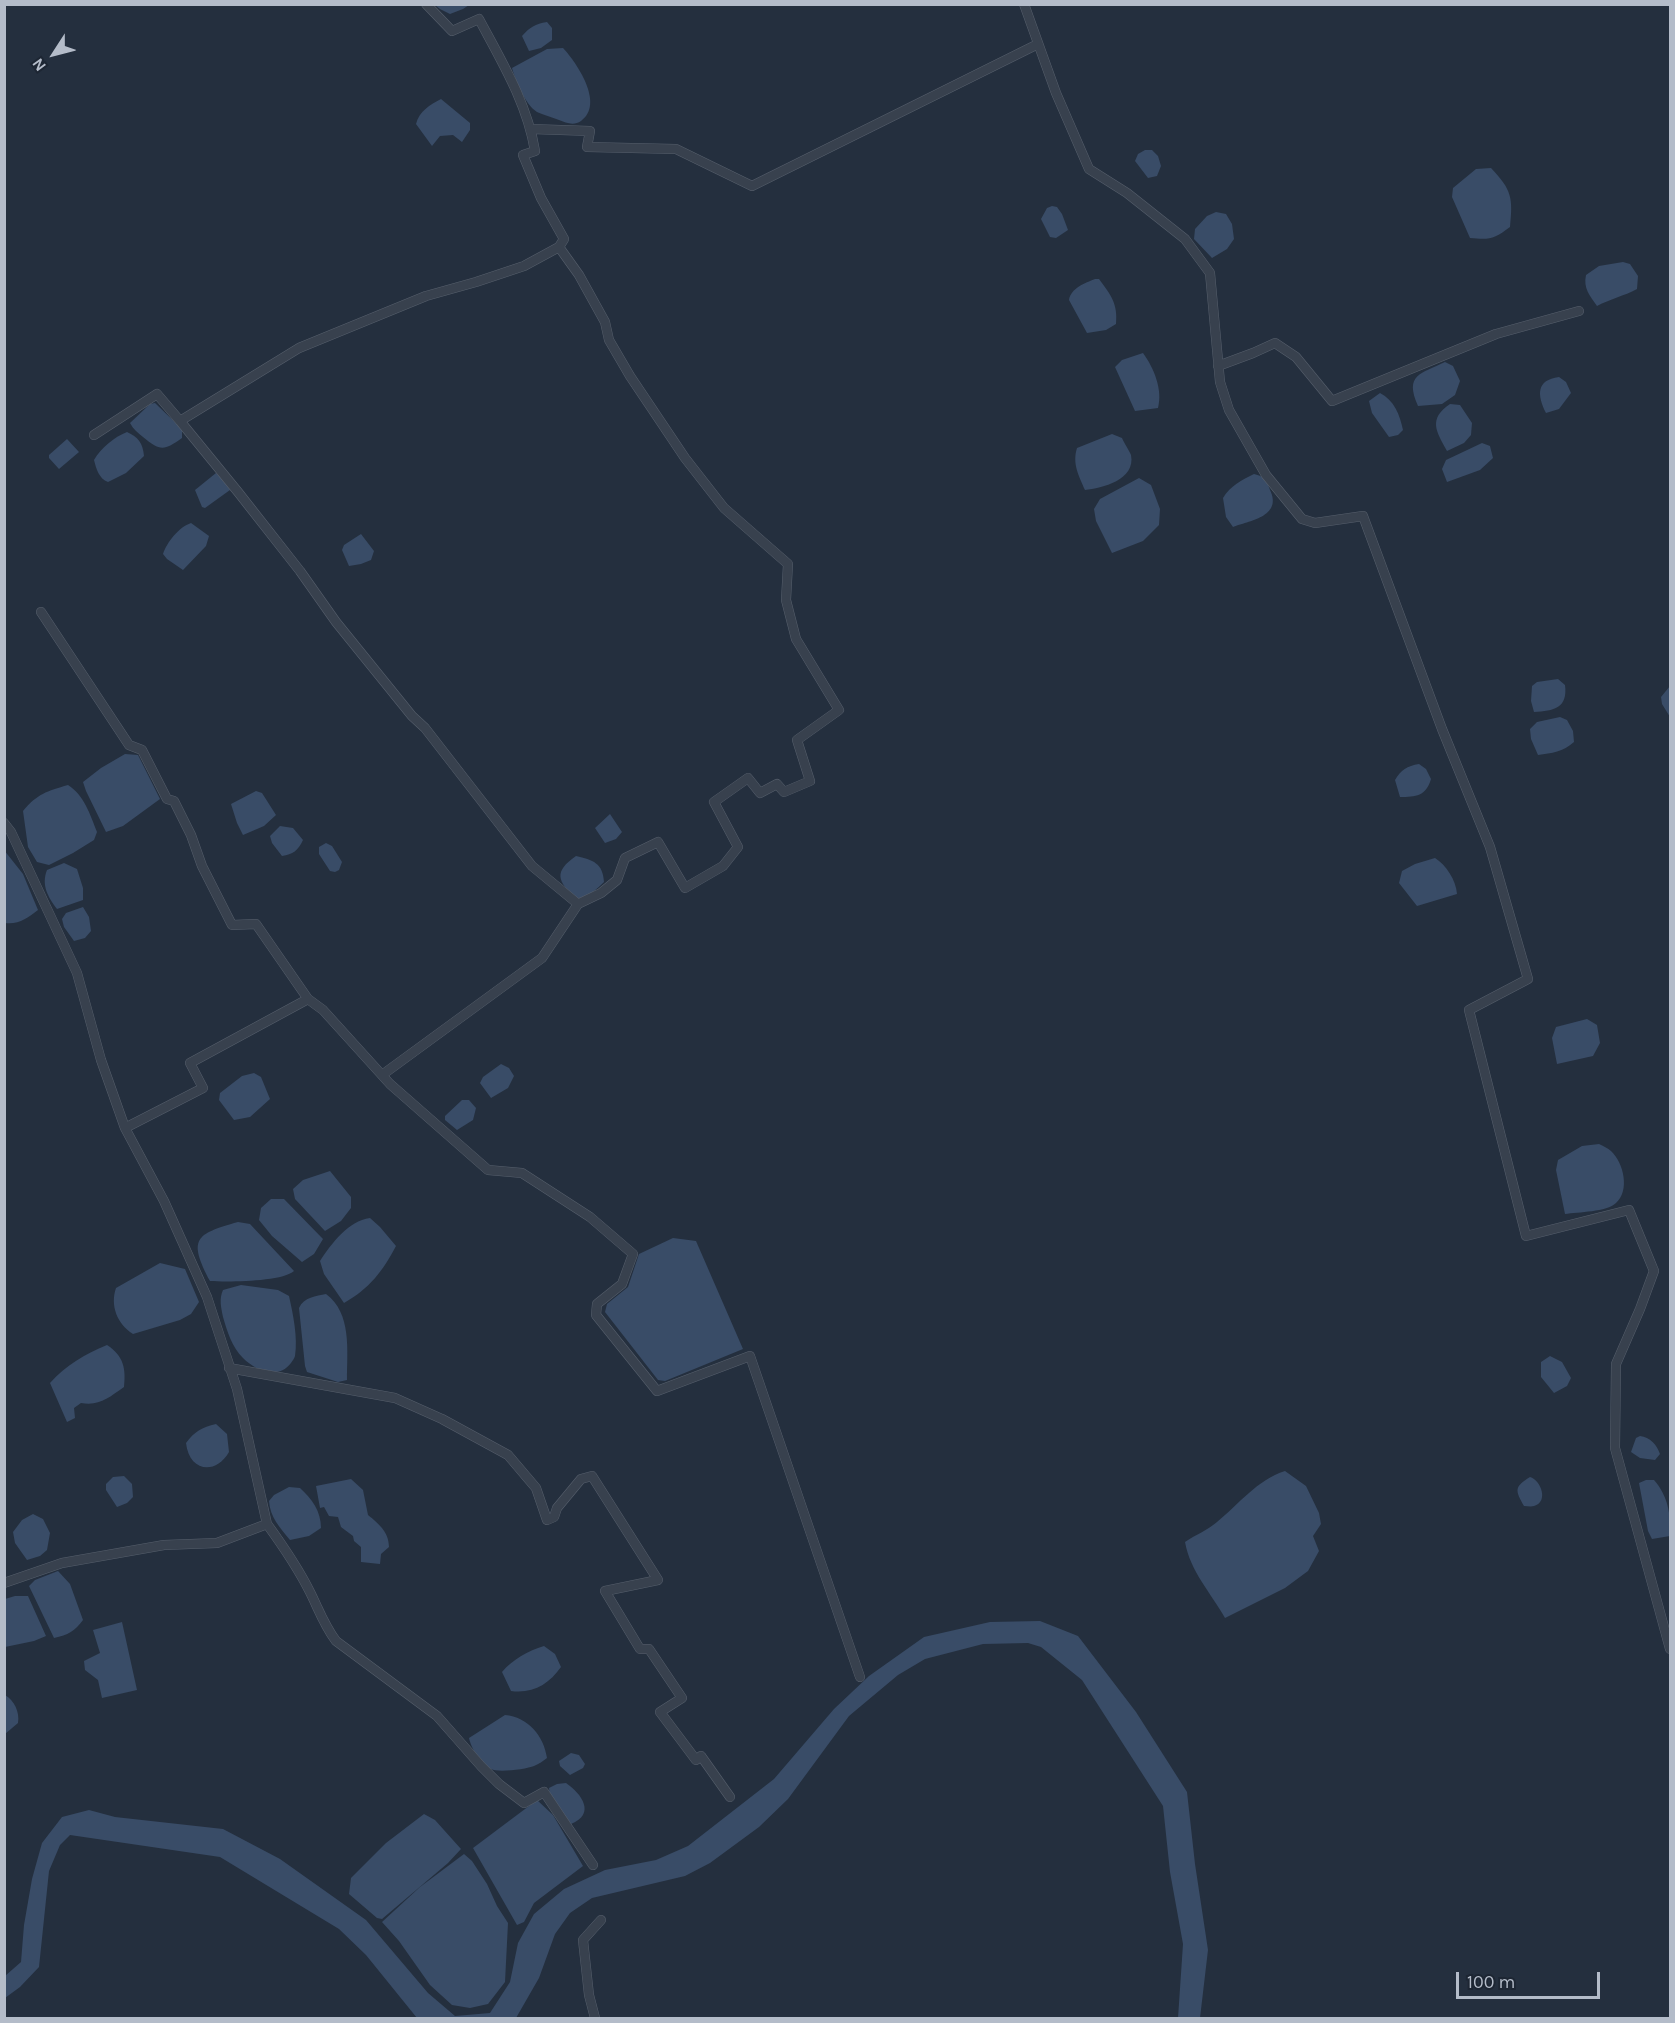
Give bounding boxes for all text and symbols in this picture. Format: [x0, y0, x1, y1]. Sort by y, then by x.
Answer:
north arrow [24, 24, 84, 84]
text: N [28, 55, 50, 75]
scale bar [1459, 1960, 1603, 1998]
text: 100 m [1467, 1971, 1515, 1993]

